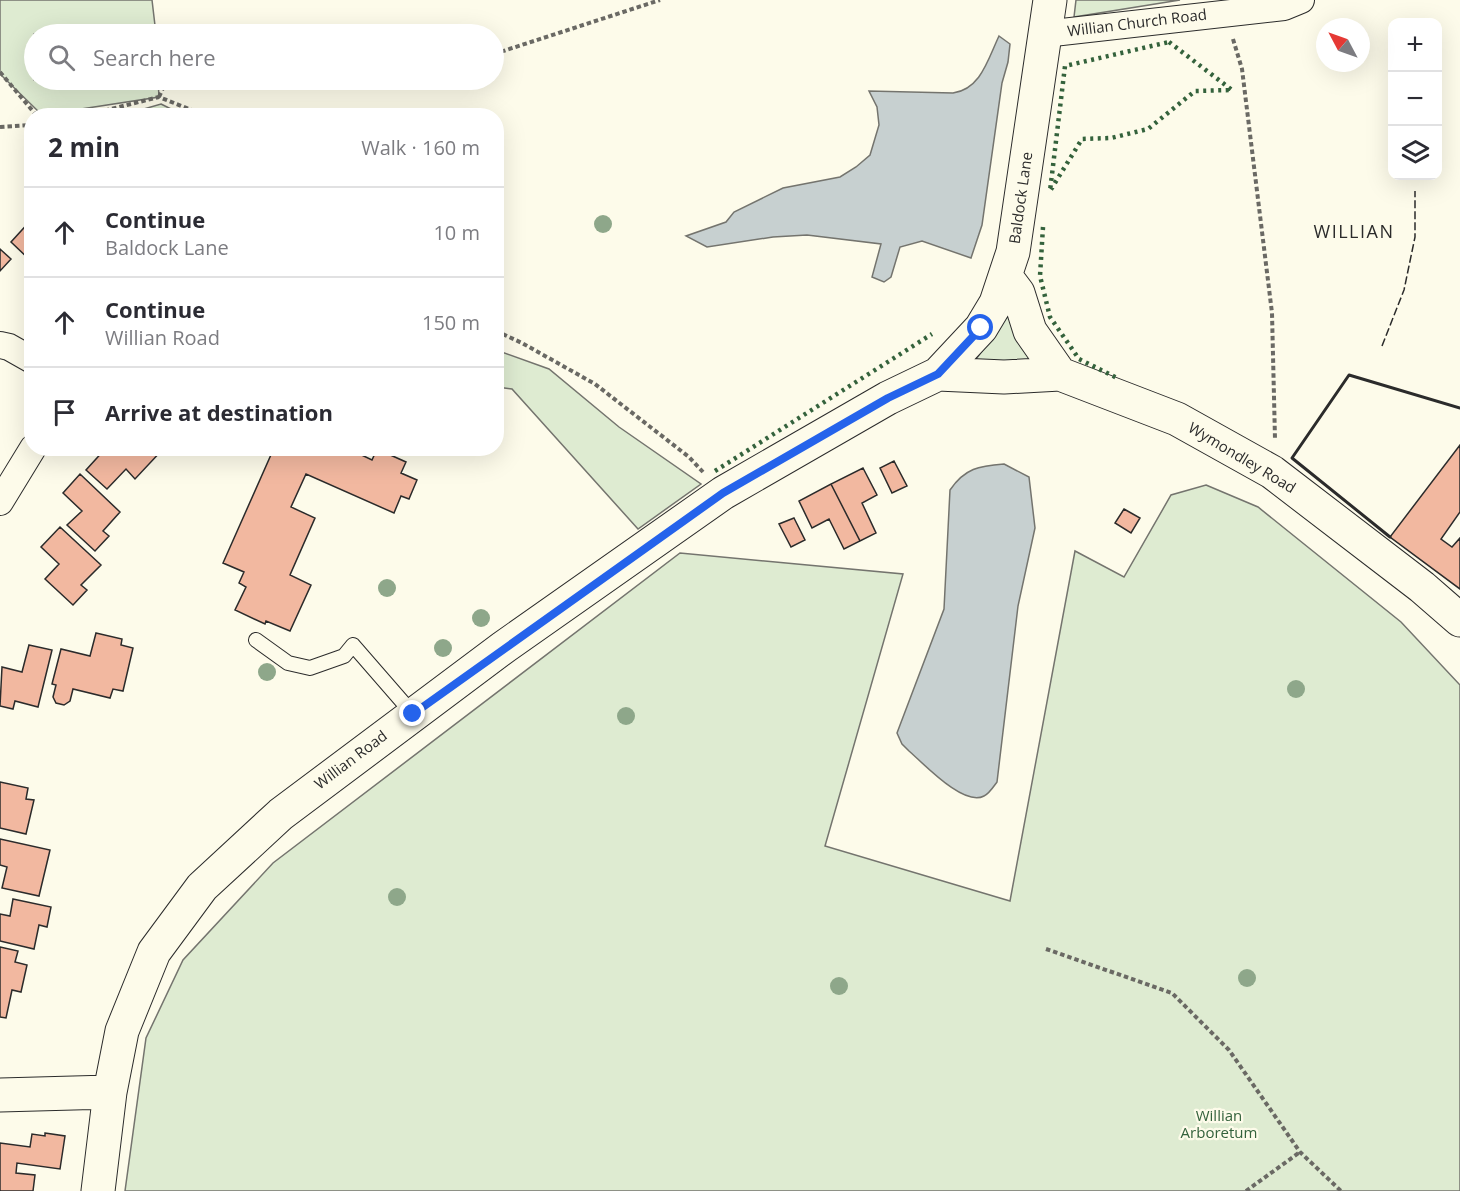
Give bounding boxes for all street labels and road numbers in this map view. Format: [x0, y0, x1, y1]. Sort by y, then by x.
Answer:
street label: Willian Church Road [1066, 4, 1208, 40]
street label: Baldock Lane [1004, 151, 1036, 245]
street label: Wymondley Road [1185, 417, 1300, 497]
street label: Willian Road [310, 725, 391, 793]

